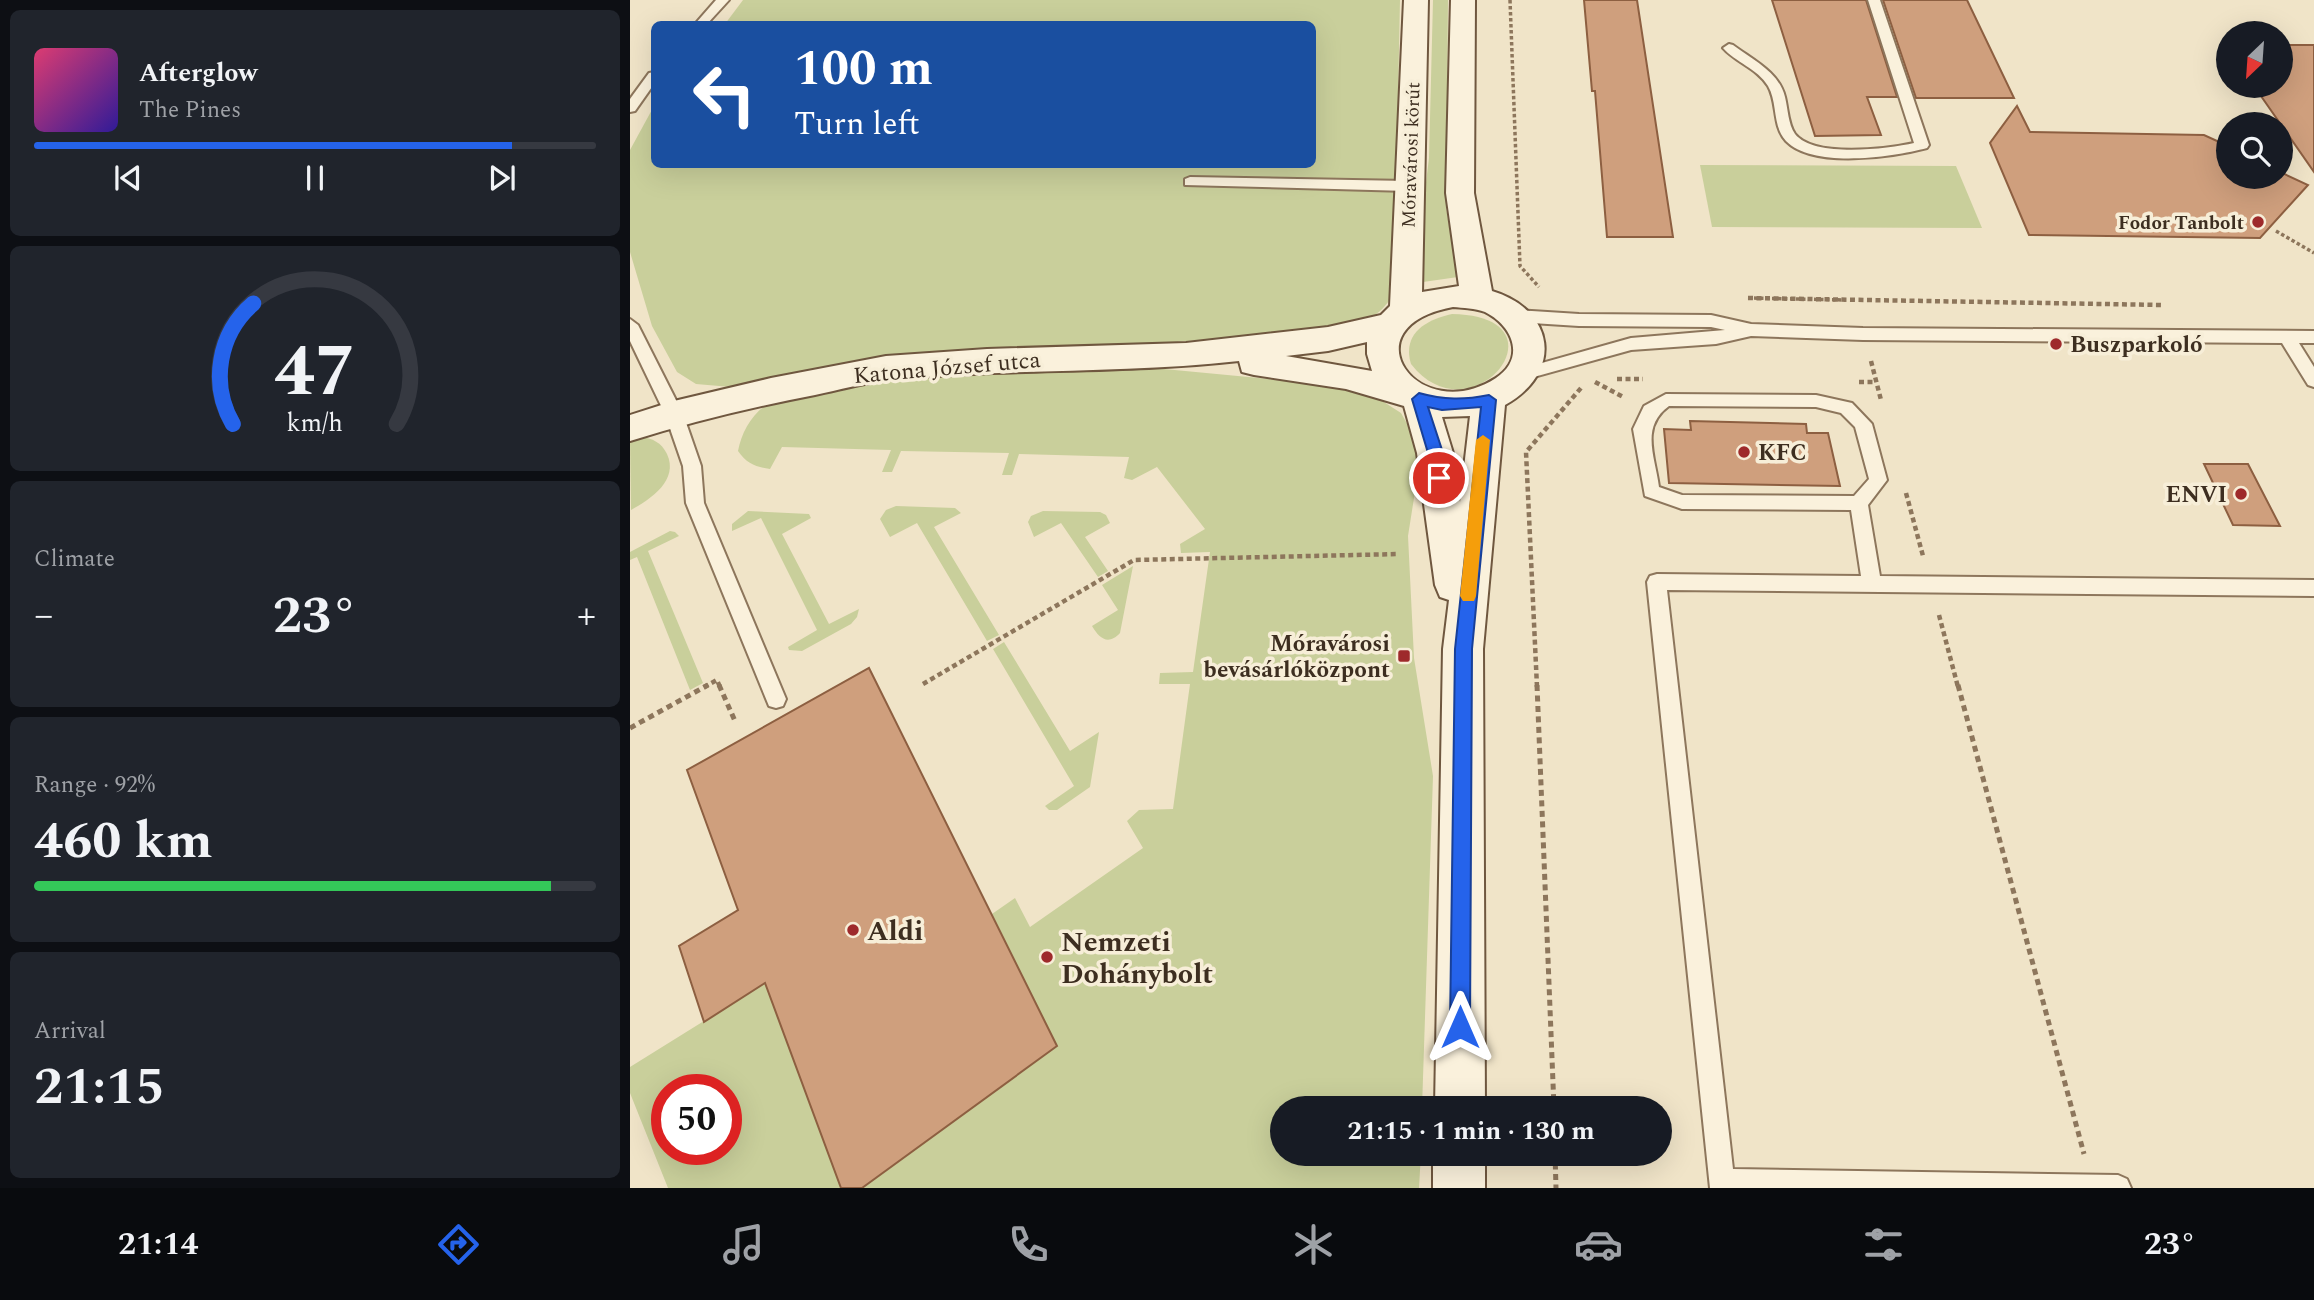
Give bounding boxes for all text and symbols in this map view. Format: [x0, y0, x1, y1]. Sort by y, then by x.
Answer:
north arrow [2216, 21, 2292, 98]
map controls [2216, 21, 2293, 189]
text: 100 m [794, 32, 933, 107]
icon: left [679, 49, 770, 140]
text: Afterglow [139, 53, 258, 93]
street label: Móravárosi körút [1394, 81, 1429, 229]
text: The Pines [139, 93, 241, 128]
text: Turn left [794, 100, 920, 149]
button: search [2216, 112, 2293, 189]
icon: previous [109, 159, 147, 197]
icon: pause [296, 159, 334, 197]
icon: next [483, 159, 521, 197]
place label: Fodor Tanbolt [2118, 209, 2244, 238]
marker: Fodor Tanbolt [2250, 214, 2266, 230]
text: 47 [274, 318, 356, 429]
place label: Buszparkoló [2070, 328, 2203, 363]
marker: Buszparkoló [2048, 336, 2064, 352]
street label: Katona József utca [852, 343, 1042, 394]
text: km/h [287, 405, 343, 443]
place label: KFC [1758, 436, 1807, 471]
marker: KFC [1736, 444, 1752, 460]
pin [1409, 448, 1469, 508]
icon: arrive [1420, 459, 1458, 497]
place label: ENVI [2166, 478, 2227, 513]
marker: ENVI [2233, 486, 2249, 502]
text: Climate [34, 542, 115, 577]
text: 23° [273, 577, 357, 656]
text: − [34, 587, 53, 645]
text: + [577, 587, 596, 645]
place label: Móravárosi bevásárlóközpont [1203, 627, 1390, 688]
marker: Móravárosi bevásárlóközpont [1396, 648, 1412, 664]
text: Range · 92% [34, 768, 155, 803]
text: 460 km [34, 802, 213, 881]
place label: Aldi [867, 910, 923, 953]
place label: Nemzeti Dohánybolt [1061, 921, 1213, 996]
marker: Aldi [845, 922, 861, 938]
marker: Nemzeti Dohánybolt [1039, 949, 1055, 965]
position arrow [1423, 990, 1497, 1064]
text: Arrival [34, 1014, 106, 1049]
text: 21:15 [34, 1048, 165, 1127]
speed limit sign: 50 [651, 1074, 742, 1165]
text: 21:15 · 1 min · 130 m [1347, 1111, 1595, 1151]
text: 21:14 [118, 1220, 198, 1269]
icon: directions [434, 1220, 483, 1269]
icon: music [719, 1220, 768, 1269]
icon: phone [1004, 1220, 1053, 1269]
icon: climate [1289, 1220, 1338, 1269]
icon: car [1574, 1220, 1623, 1269]
icon: filters [1859, 1220, 1908, 1269]
text: 23° [2144, 1220, 2196, 1269]

